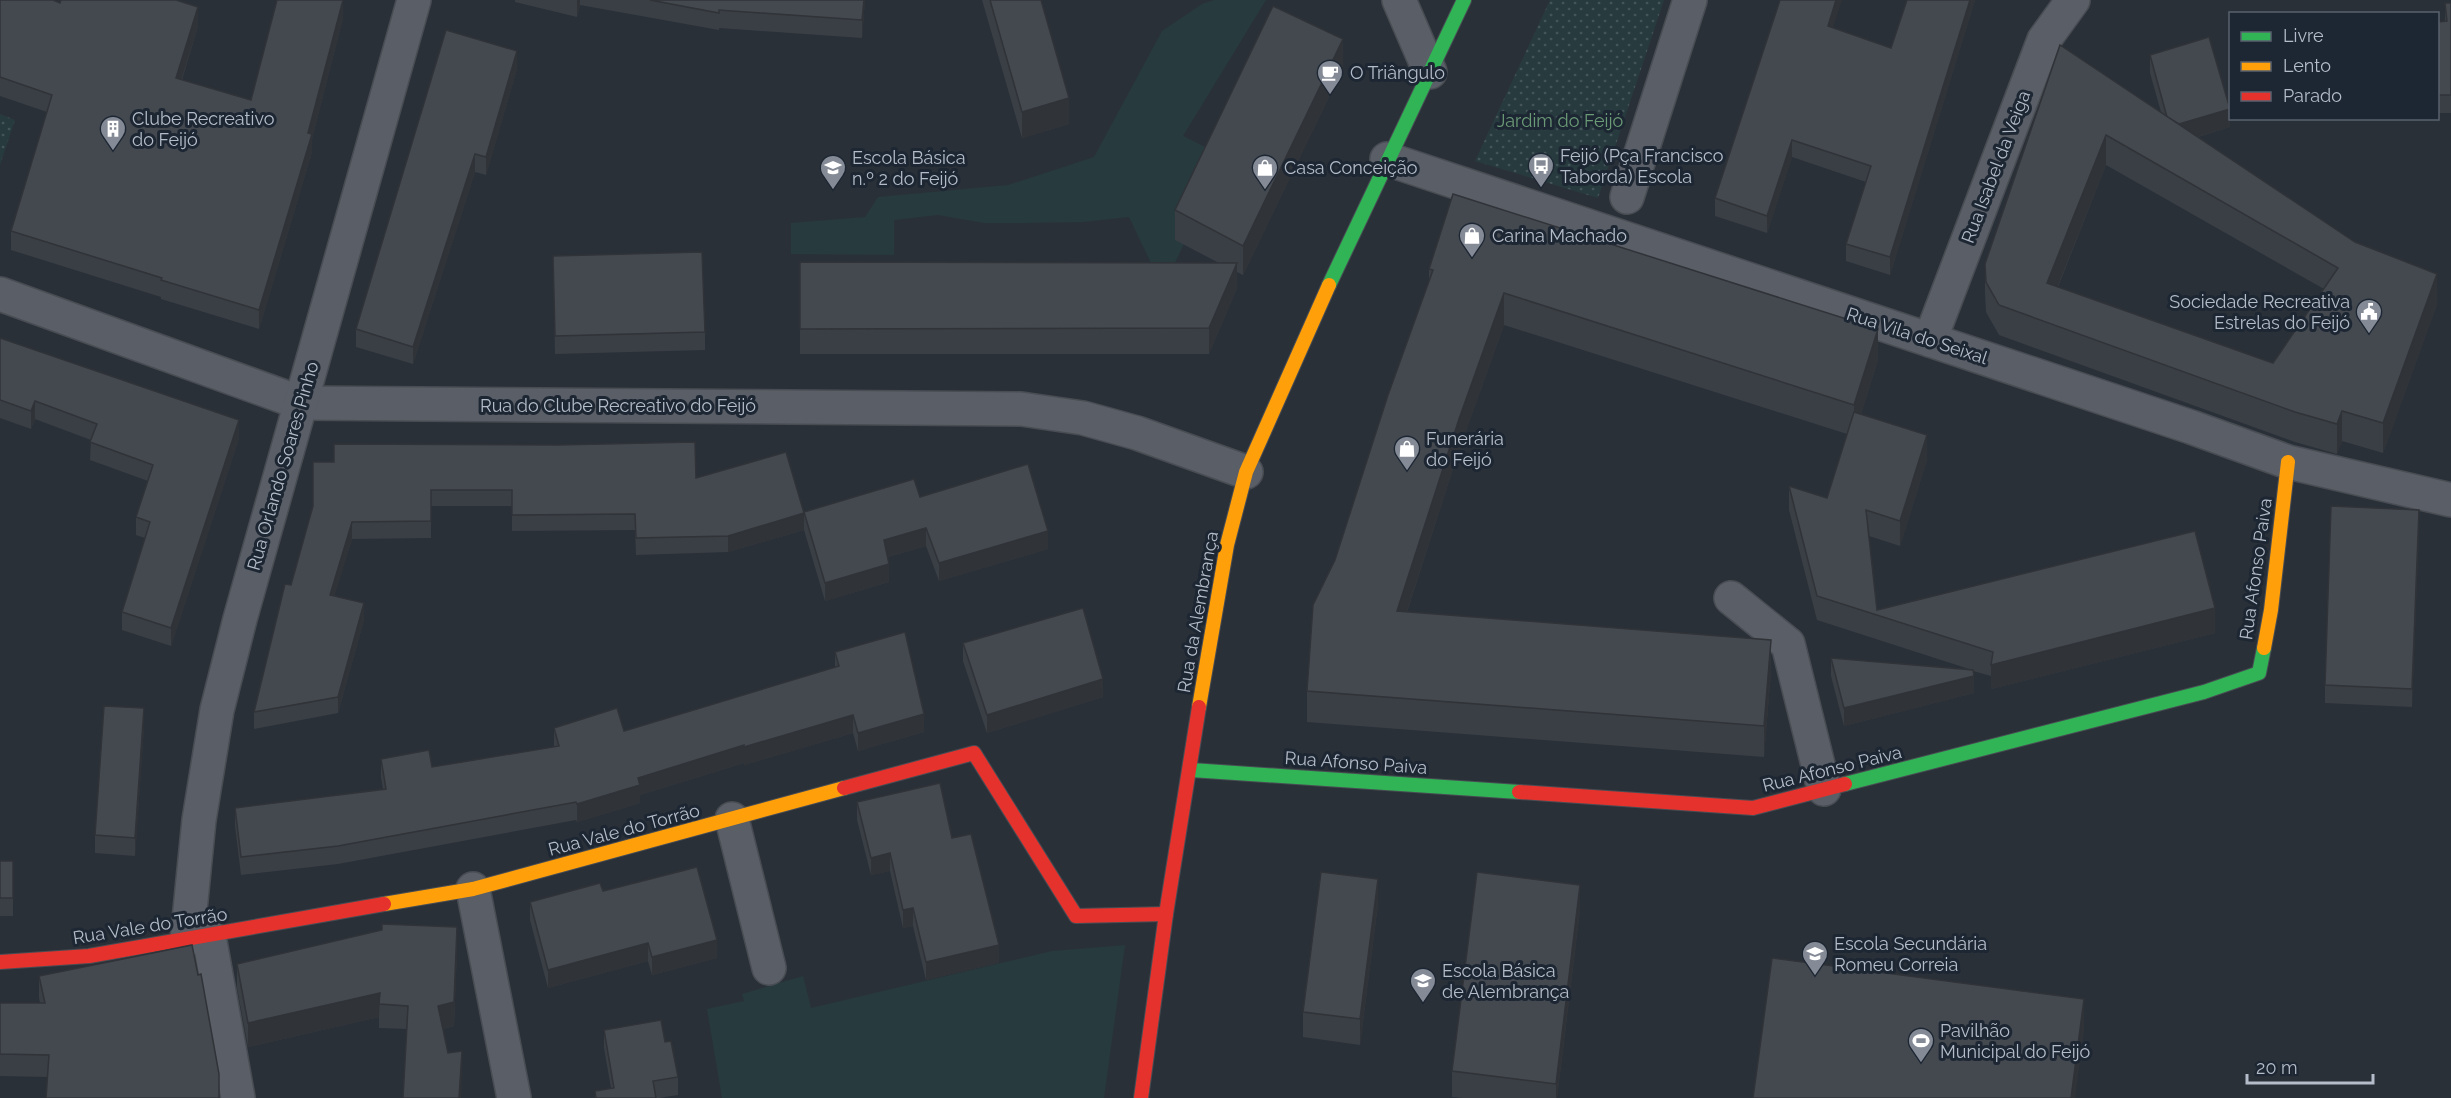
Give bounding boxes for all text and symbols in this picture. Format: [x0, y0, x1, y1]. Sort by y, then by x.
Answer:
legend [2229, 12, 2439, 120]
text: Livre [2283, 25, 2324, 46]
text: Lento [2283, 55, 2331, 76]
cafe icon: O Triângulo [1315, 58, 1345, 96]
place label: O Triângulo [1350, 62, 1445, 83]
text: Parado [2283, 85, 2342, 106]
street label: Rua Isabel da Veiga [1957, 88, 2034, 246]
place label: Clube Recreativo do Feijó [132, 108, 275, 150]
park label: Jardim do Feijó [1497, 110, 1623, 131]
building icon: Clube Recreativo do Feijó [98, 114, 128, 152]
place label: Feijó (Pça Francisco Taborda) Escola [1560, 145, 1724, 187]
place label: Escola Básica n.º 2 do Feijó [852, 147, 966, 189]
bus stop icon: Feijó (Pça Francisco Taborda) Escola [1526, 151, 1556, 189]
school or university icon: Escola Básica n.º 2 do Feijó [818, 153, 848, 191]
shop icon: Casa Conceição [1250, 153, 1280, 191]
place label: Casa Conceição [1284, 157, 1418, 178]
shop icon: Carina Machado [1457, 221, 1487, 259]
place label: Carina Machado [1492, 225, 1627, 246]
place label: Sociedade Recreativa Estrelas do Feijó [2169, 291, 2350, 333]
public building icon: Sociedade Recreativa Estrelas do Feijó [2354, 297, 2384, 335]
street label: Rua Vila do Seixal [1844, 303, 1990, 368]
street label: Rua Orlando Soares Pinho [243, 359, 323, 573]
street label: Rua do Clube Recreativo do Feijó [480, 395, 756, 416]
place label: Funerária do Feijó [1426, 428, 1504, 470]
shop icon: Funerária do Feijó [1392, 434, 1422, 472]
street label: Rua Afonso Paiva [2235, 497, 2276, 641]
street label: Rua da Alembrança [1173, 530, 1222, 694]
street label: Rua Afonso Paiva [1760, 741, 1904, 796]
street label: Rua Afonso Paiva [1284, 747, 1428, 778]
street label: Rua Vale do Torrão [546, 799, 702, 860]
street label: Rua Vale do Torrão [71, 903, 229, 948]
place label: Escola Secundária Romeu Correia [1834, 933, 1987, 975]
school or university icon: Escola Secundária Romeu Correia [1800, 939, 1830, 977]
place label: Escola Básica de Alembrança [1442, 960, 1569, 1002]
school or university icon: Escola Básica de Alembrança [1408, 966, 1438, 1004]
place label: Pavilhão Municipal do Feijó [1940, 1020, 2091, 1062]
sports icon: Pavilhão Municipal do Feijó [1906, 1026, 1936, 1064]
scale bar [2247, 1047, 2373, 1085]
text: 20 m [2256, 1057, 2298, 1078]

